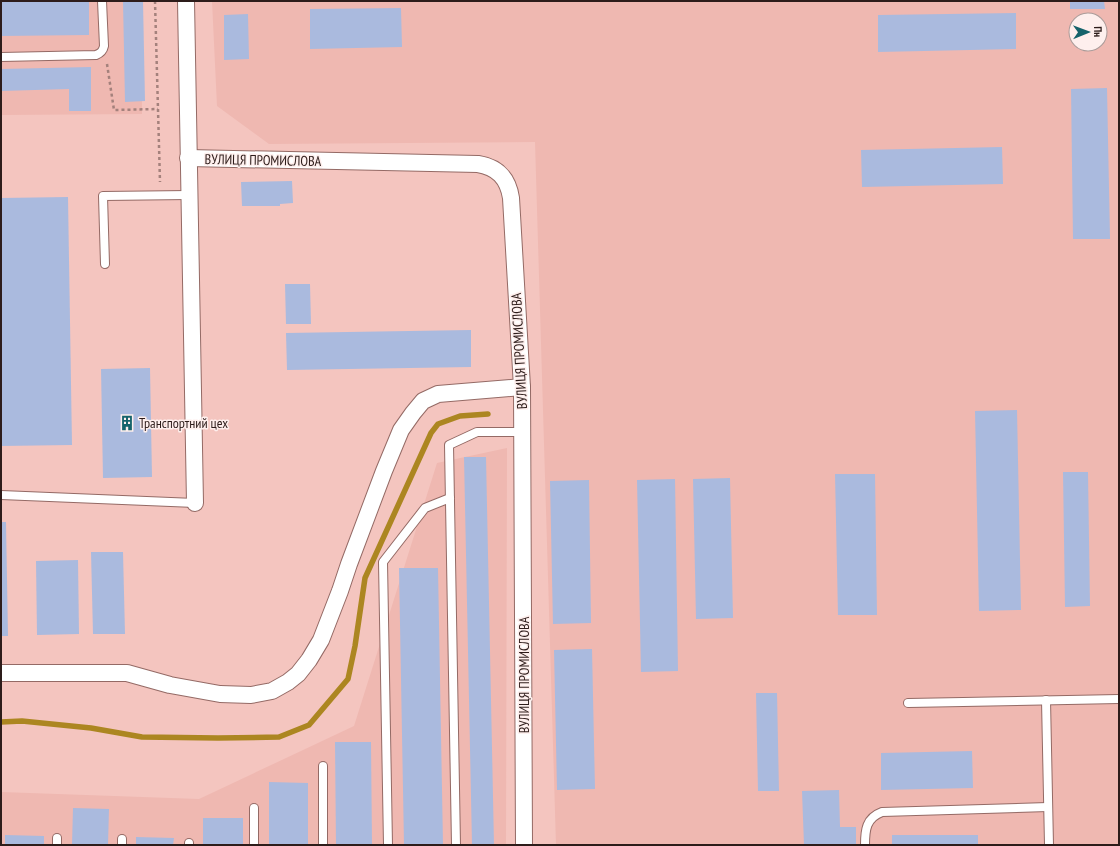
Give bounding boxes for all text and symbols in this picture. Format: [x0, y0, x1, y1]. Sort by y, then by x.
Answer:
north arrow [1068, 12, 1108, 52]
text: Пн [1091, 26, 1105, 37]
street label: ВУЛИЦЯ ПРОМИСЛОВА [205, 150, 322, 170]
street label: ВУЛИЦЯ ПРОМИСЛОВА [507, 292, 531, 410]
building icon: Транспортний цех [118, 414, 136, 432]
place label: Транспортний цех [139, 414, 228, 432]
street label: ВУЛИЦЯ ПРОМИСЛОВА [515, 616, 533, 733]

